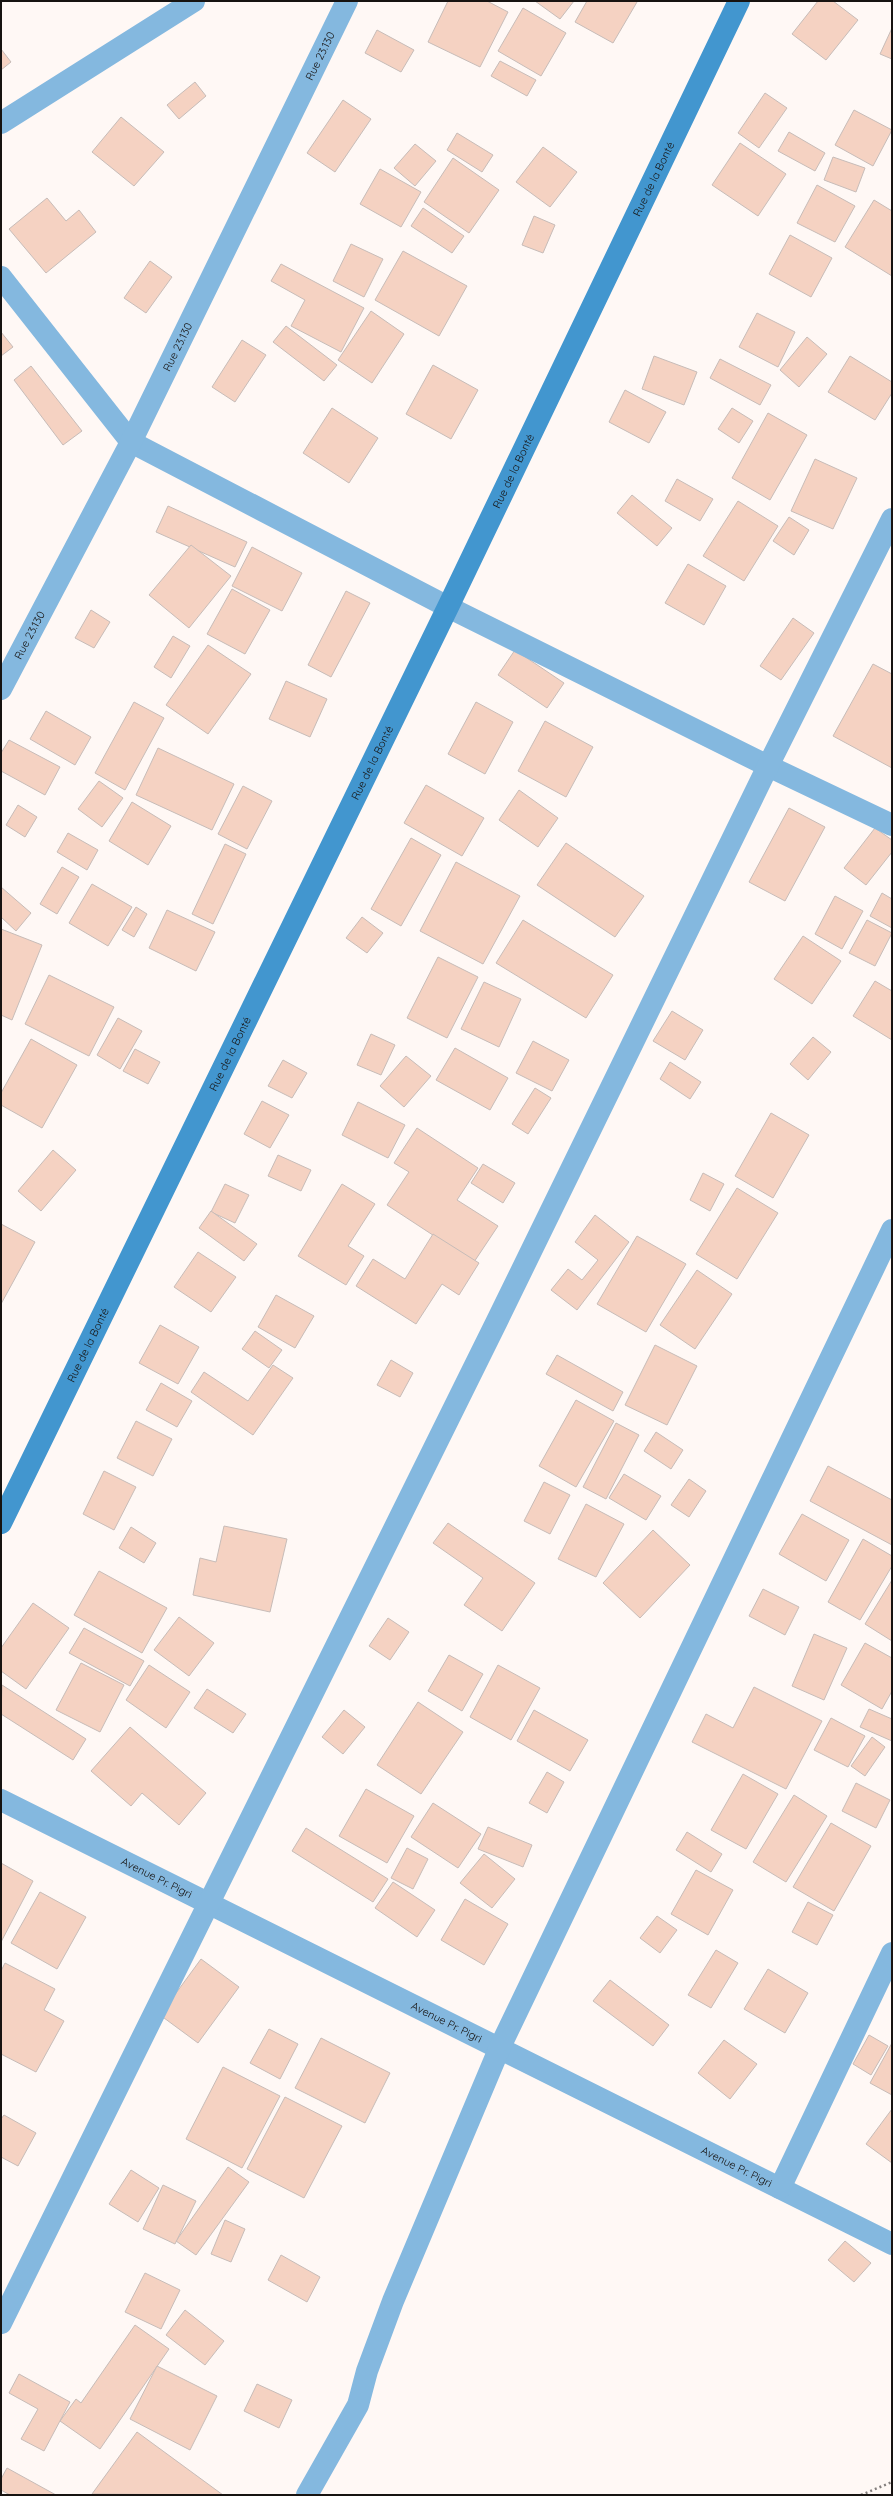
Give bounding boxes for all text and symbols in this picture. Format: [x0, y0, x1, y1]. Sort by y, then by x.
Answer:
street label: Rue 23.130 [302, 29, 338, 83]
street label: Rue de la Bonté [630, 140, 677, 219]
street label: Rue 23.130 [160, 320, 195, 374]
street label: Rue de la Bonté [489, 432, 537, 511]
street label: Rue 23.130 [11, 609, 48, 662]
street label: Rue de la Bonté [348, 723, 396, 802]
street label: Rue de la Bonté [206, 1014, 254, 1093]
street label: Rue de la Bonté [64, 1306, 112, 1385]
street label: Avenue Pr. Pigri [119, 1854, 195, 1901]
street label: Avenue Pr. Pigri [409, 1999, 485, 2046]
street label: Avenue Pr. Pigri [699, 2143, 775, 2190]

